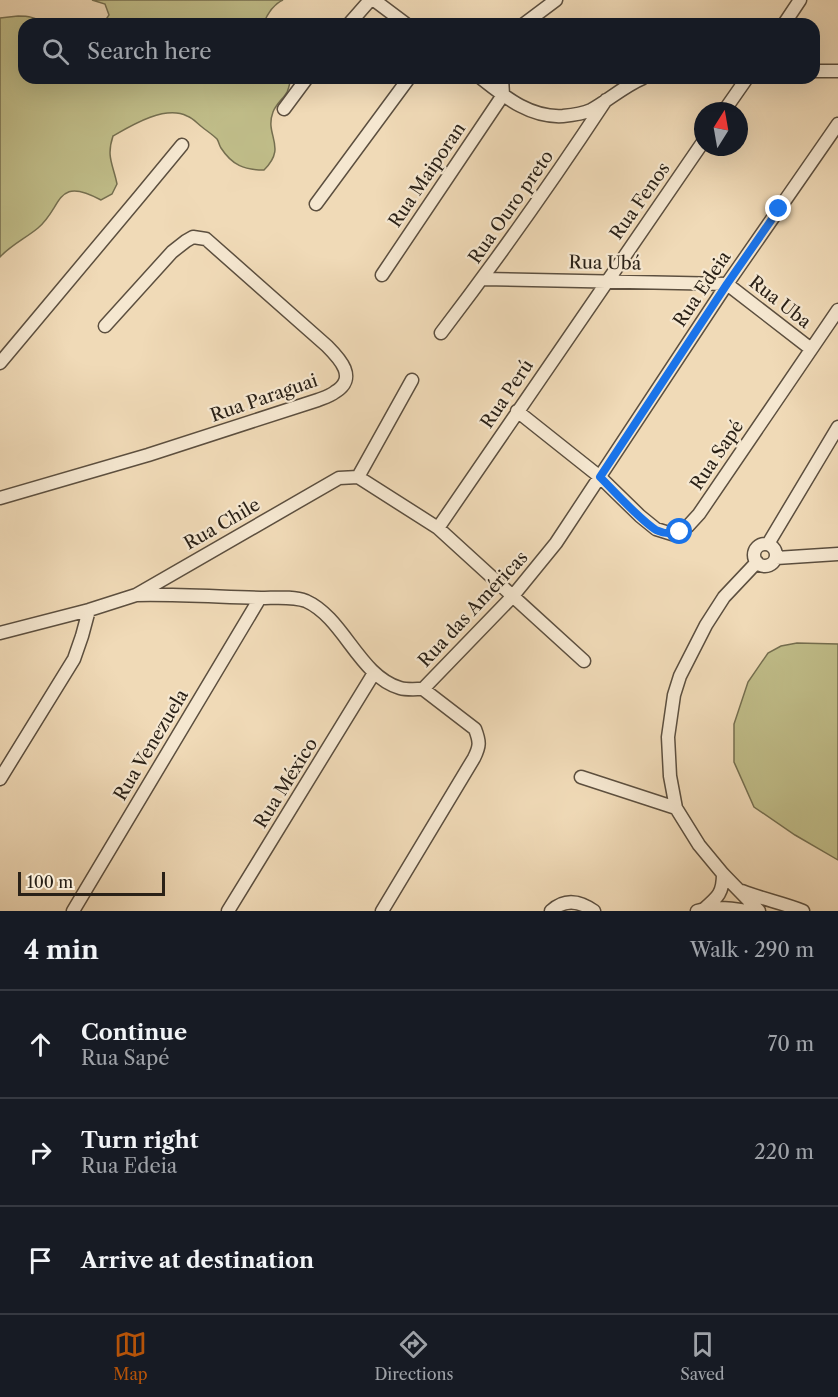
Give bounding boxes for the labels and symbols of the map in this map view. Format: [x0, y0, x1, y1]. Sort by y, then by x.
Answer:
north arrow [694, 102, 748, 156]
street label: Rua Maiporan [384, 118, 470, 232]
street label: Rua Ouro preto [464, 146, 558, 268]
street label: Rua Fenos [605, 158, 675, 244]
route end [765, 195, 791, 221]
street label: Rua Edeia [669, 246, 736, 331]
street label: Rua Ubá [569, 251, 642, 275]
street label: Rua Uba [745, 271, 816, 333]
street label: Rua Perú [476, 355, 538, 433]
street label: Rua Paraguai [207, 369, 321, 427]
street label: Rua Sapé [686, 416, 748, 494]
street label: Rua Chile [180, 493, 264, 555]
route start [666, 518, 692, 544]
street label: Rua das Américas [414, 546, 532, 672]
street label: Rua Venezuela [109, 685, 193, 805]
street label: Rua México [250, 734, 322, 832]
scale bar [18, 869, 165, 896]

